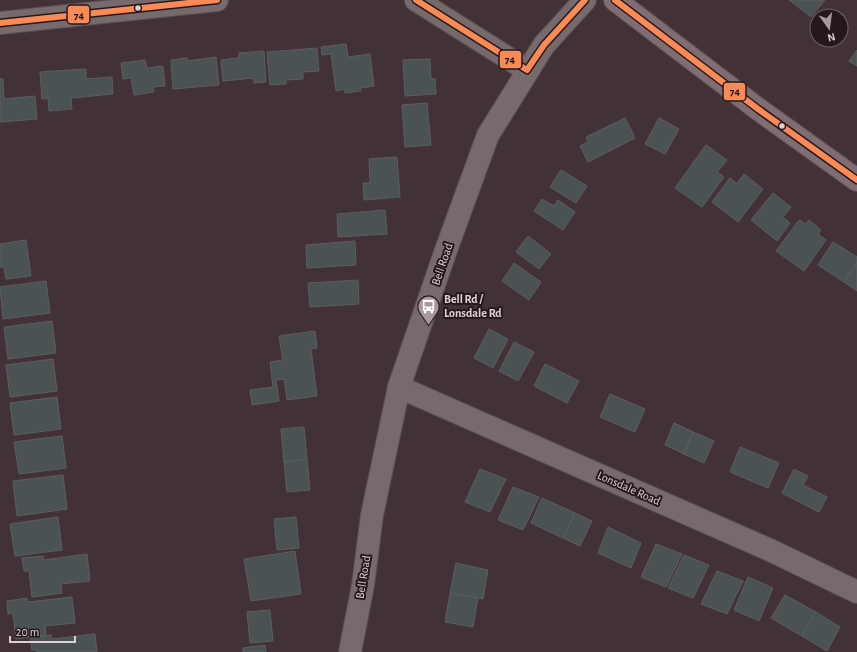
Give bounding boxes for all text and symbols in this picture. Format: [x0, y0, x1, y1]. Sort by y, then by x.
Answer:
unlabelled marker [133, 3, 143, 13]
line badge: 74 [67, 5, 90, 24]
north arrow [809, 8, 849, 48]
text: 74 [74, 10, 85, 21]
text: N [826, 31, 836, 43]
line badge: 74 [499, 50, 522, 69]
text: 74 [505, 54, 516, 65]
line badge: 74 [723, 82, 746, 101]
text: 74 [730, 86, 741, 97]
unlabelled marker [777, 121, 787, 131]
street label: Bell Road [429, 241, 455, 287]
bus stop icon: Bell Rd / Lonsdale Rd [415, 293, 441, 326]
place label: Bell Rd / Lonsdale Rd [444, 293, 502, 319]
street label: Lonsdale Road [596, 469, 662, 507]
street label: Bell Road [354, 555, 372, 599]
scale bar [10, 618, 75, 644]
text: 20 m [16, 626, 39, 638]

